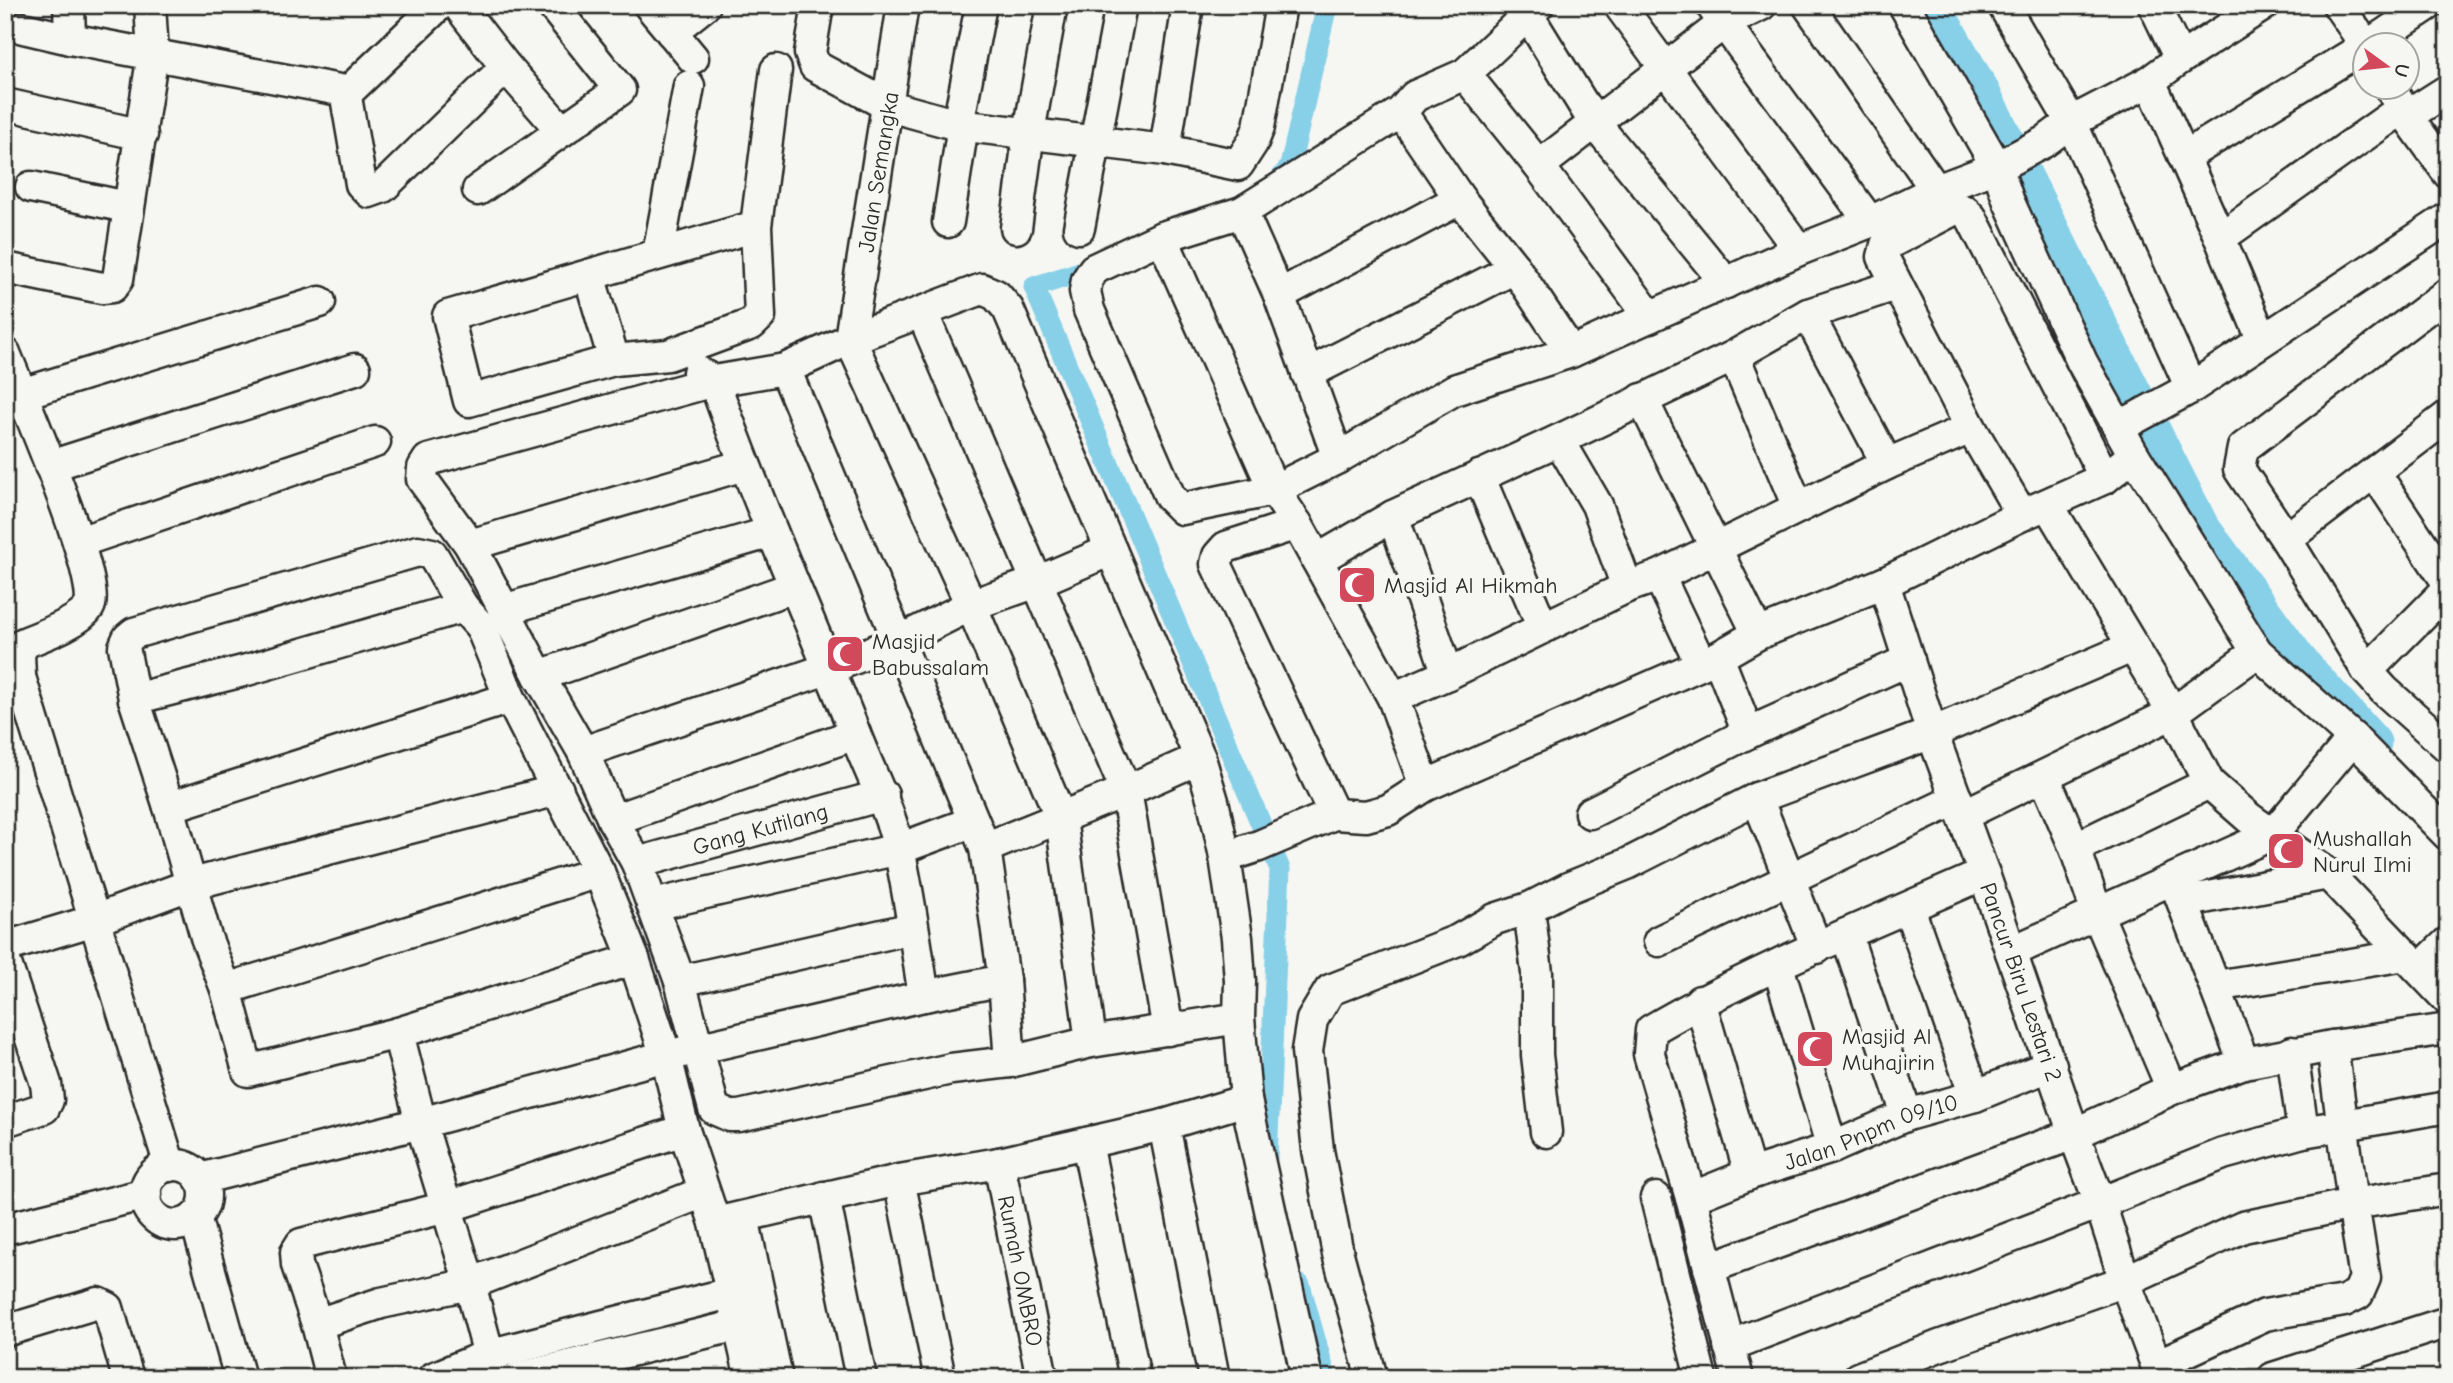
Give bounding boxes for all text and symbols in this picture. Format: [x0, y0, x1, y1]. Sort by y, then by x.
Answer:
north arrow [2352, 32, 2422, 102]
text: U [2389, 61, 2414, 79]
street label: Jalan Semangka [852, 90, 905, 254]
mosque icon: Masjid Al Hikmah [1336, 564, 1378, 606]
place label: Masjid Al Hikmah [1384, 572, 1558, 599]
place label: Masjid Babussalam [872, 628, 989, 681]
mosque icon: Masjid Babussalam [824, 633, 866, 675]
street label: Gang Kutilang [690, 798, 831, 861]
place label: Mushallah Nurul Ilmi [2313, 825, 2412, 878]
mosque icon: Mushallah Nurul Ilmi [2265, 830, 2307, 872]
street label: Pancur Biru Lestari 2 [1974, 879, 2068, 1085]
place label: Masjid Al Muhajirin [1842, 1023, 1935, 1076]
mosque icon: Masjid Al Muhajirin [1794, 1028, 1836, 1070]
street label: Jalan Pnpm 09/10 [1781, 1088, 1961, 1176]
street label: Rumah OMBRO [992, 1193, 1048, 1349]

